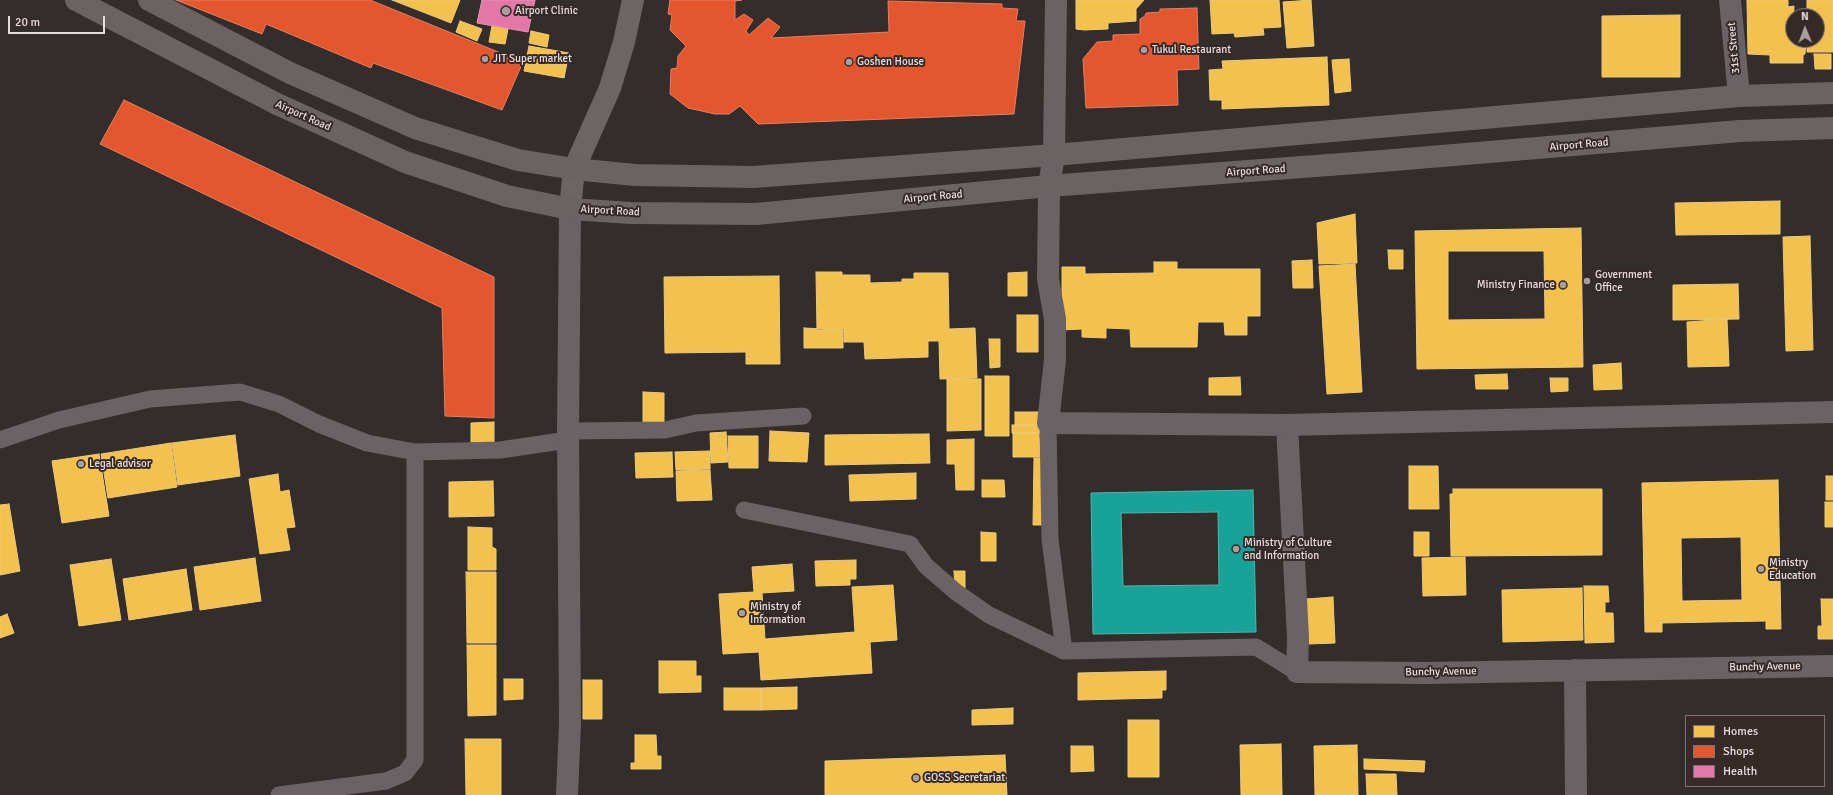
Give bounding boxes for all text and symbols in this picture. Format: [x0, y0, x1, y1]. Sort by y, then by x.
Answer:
place label: Airport Clinic [515, 4, 578, 18]
marker: Airport Clinic [500, 5, 512, 17]
scale bar [10, 8, 107, 34]
north arrow [1785, 8, 1825, 48]
text: N [1801, 10, 1809, 23]
text: 20 m [15, 15, 40, 30]
street label: 31st Street [1725, 22, 1743, 74]
place label: Tukul Restaurant [1152, 43, 1231, 57]
marker: Tukul Restaurant [1139, 45, 1149, 55]
place label: JIT Super market [493, 52, 572, 66]
marker: JIT Super market [480, 54, 490, 64]
place label: Goshen House [857, 55, 924, 69]
marker: Goshen House [844, 57, 854, 67]
street label: Airport Road [273, 98, 333, 134]
street label: Airport Road [1549, 136, 1609, 154]
street label: Airport Road [1226, 162, 1286, 180]
street label: Airport Road [903, 188, 963, 206]
street label: Airport Road [580, 203, 640, 219]
place label: Government Office [1595, 268, 1652, 294]
marker: Government Office [1582, 276, 1592, 286]
place label: Ministry Finance [1477, 278, 1555, 292]
marker: Ministry Finance [1558, 280, 1568, 290]
place label: Legal advisor [89, 457, 151, 471]
marker: Legal advisor [76, 459, 86, 469]
place label: Ministry of Culture and Information [1244, 536, 1332, 562]
marker: Ministry of Culture and Information [1231, 544, 1241, 554]
place label: Ministry Education [1769, 556, 1816, 582]
marker: Ministry Education [1756, 564, 1766, 574]
place label: Ministry of Information [750, 600, 805, 626]
marker: Ministry of Information [737, 608, 747, 618]
street label: Bunchy Avenue [1729, 660, 1801, 674]
street label: Bunchy Avenue [1405, 665, 1477, 679]
legend [1685, 715, 1825, 787]
text: Homes [1723, 724, 1758, 739]
text: Shops [1723, 744, 1754, 759]
text: Health [1723, 764, 1757, 779]
place label: GOSS Secretariat [924, 771, 1005, 785]
marker: GOSS Secretariat [911, 773, 921, 783]

